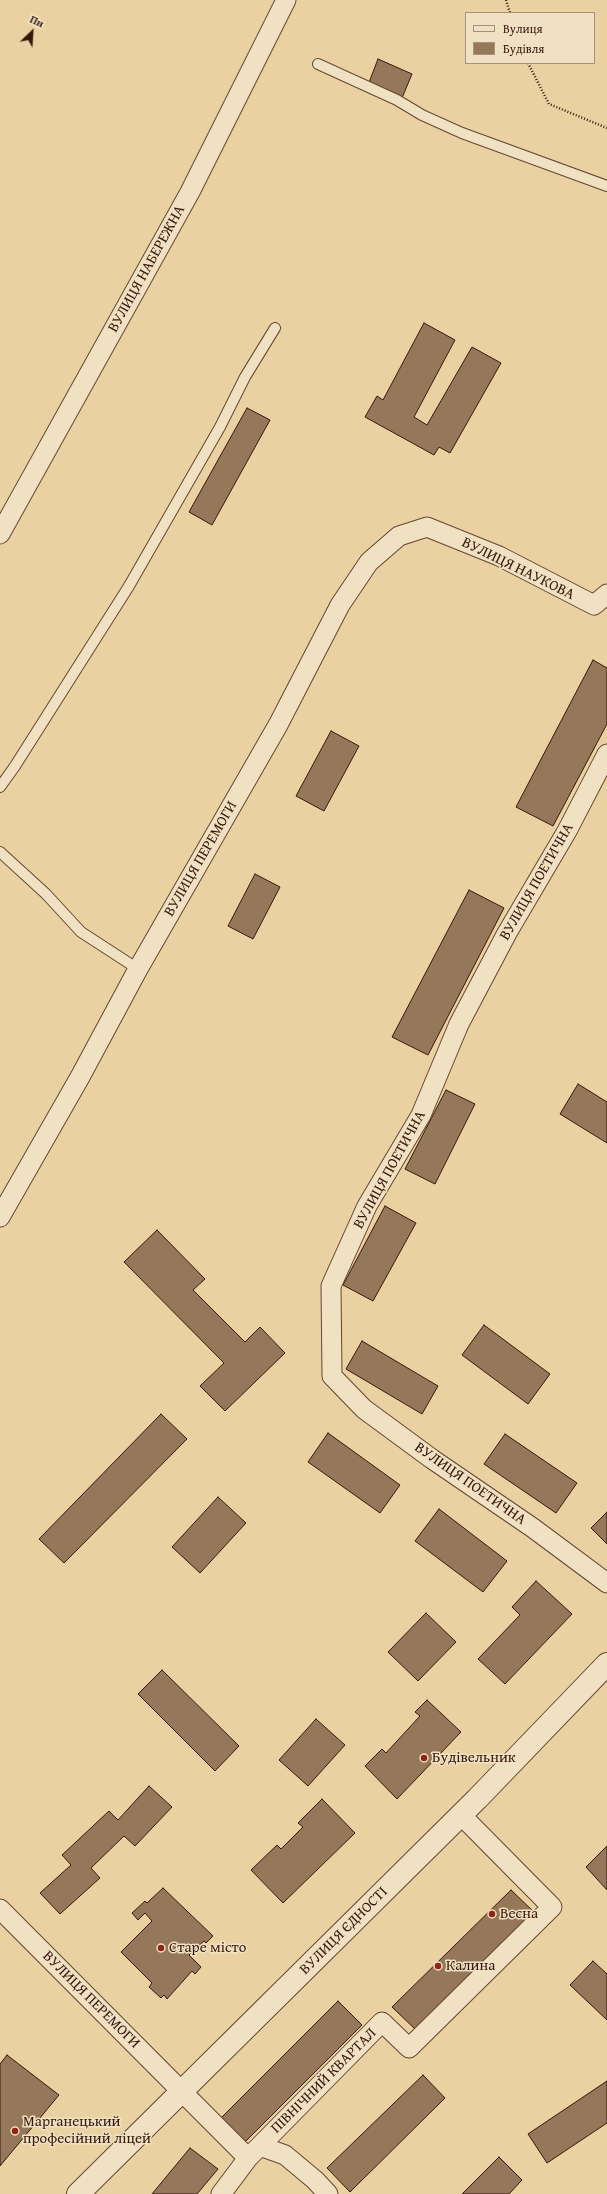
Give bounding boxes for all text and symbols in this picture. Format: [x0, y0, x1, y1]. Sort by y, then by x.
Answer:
text: Пн [27, 11, 47, 31]
north arrow [12, 12, 52, 52]
legend [465, 12, 595, 64]
text: Вулиця [503, 20, 543, 37]
text: Будівля [503, 40, 544, 57]
street label: ВУЛИЦЯ НАБЕРЕЖНА [105, 202, 189, 336]
street label: ВУЛИЦЯ НАУКОВА [459, 534, 577, 604]
street label: ВУЛИЦЯ ПЕРЕМОГИ [161, 798, 241, 920]
street label: ВУЛИЦЯ ПОЕТИЧНА [496, 820, 578, 944]
street label: ВУЛИЦЯ ПОЕТИЧНА [350, 1108, 430, 1232]
street label: ВУЛИЦЯ ПОЕТИЧНА [411, 1439, 529, 1529]
place label: Будівельник [432, 1749, 516, 1767]
marker: Будівельник [419, 1753, 429, 1763]
street label: ВУЛИЦЯ ЄДНОСТІ [296, 1883, 392, 1979]
place label: Весна [500, 1905, 538, 1923]
marker: Весна [487, 1909, 497, 1919]
place label: Старе місто [169, 1939, 246, 1957]
marker: Старе місто [156, 1943, 166, 1953]
street label: ВУЛИЦЯ ПЕРЕМОГИ [39, 1948, 143, 2052]
place label: Калина [446, 1957, 495, 1975]
marker: Калина [433, 1961, 443, 1971]
street label: ПІВНІЧНИЙ КВАРТАЛ [267, 2024, 381, 2138]
place label: Марганецький професійний ліцей [23, 2113, 151, 2148]
marker: Марганецький професійний ліцей [10, 2126, 20, 2136]

